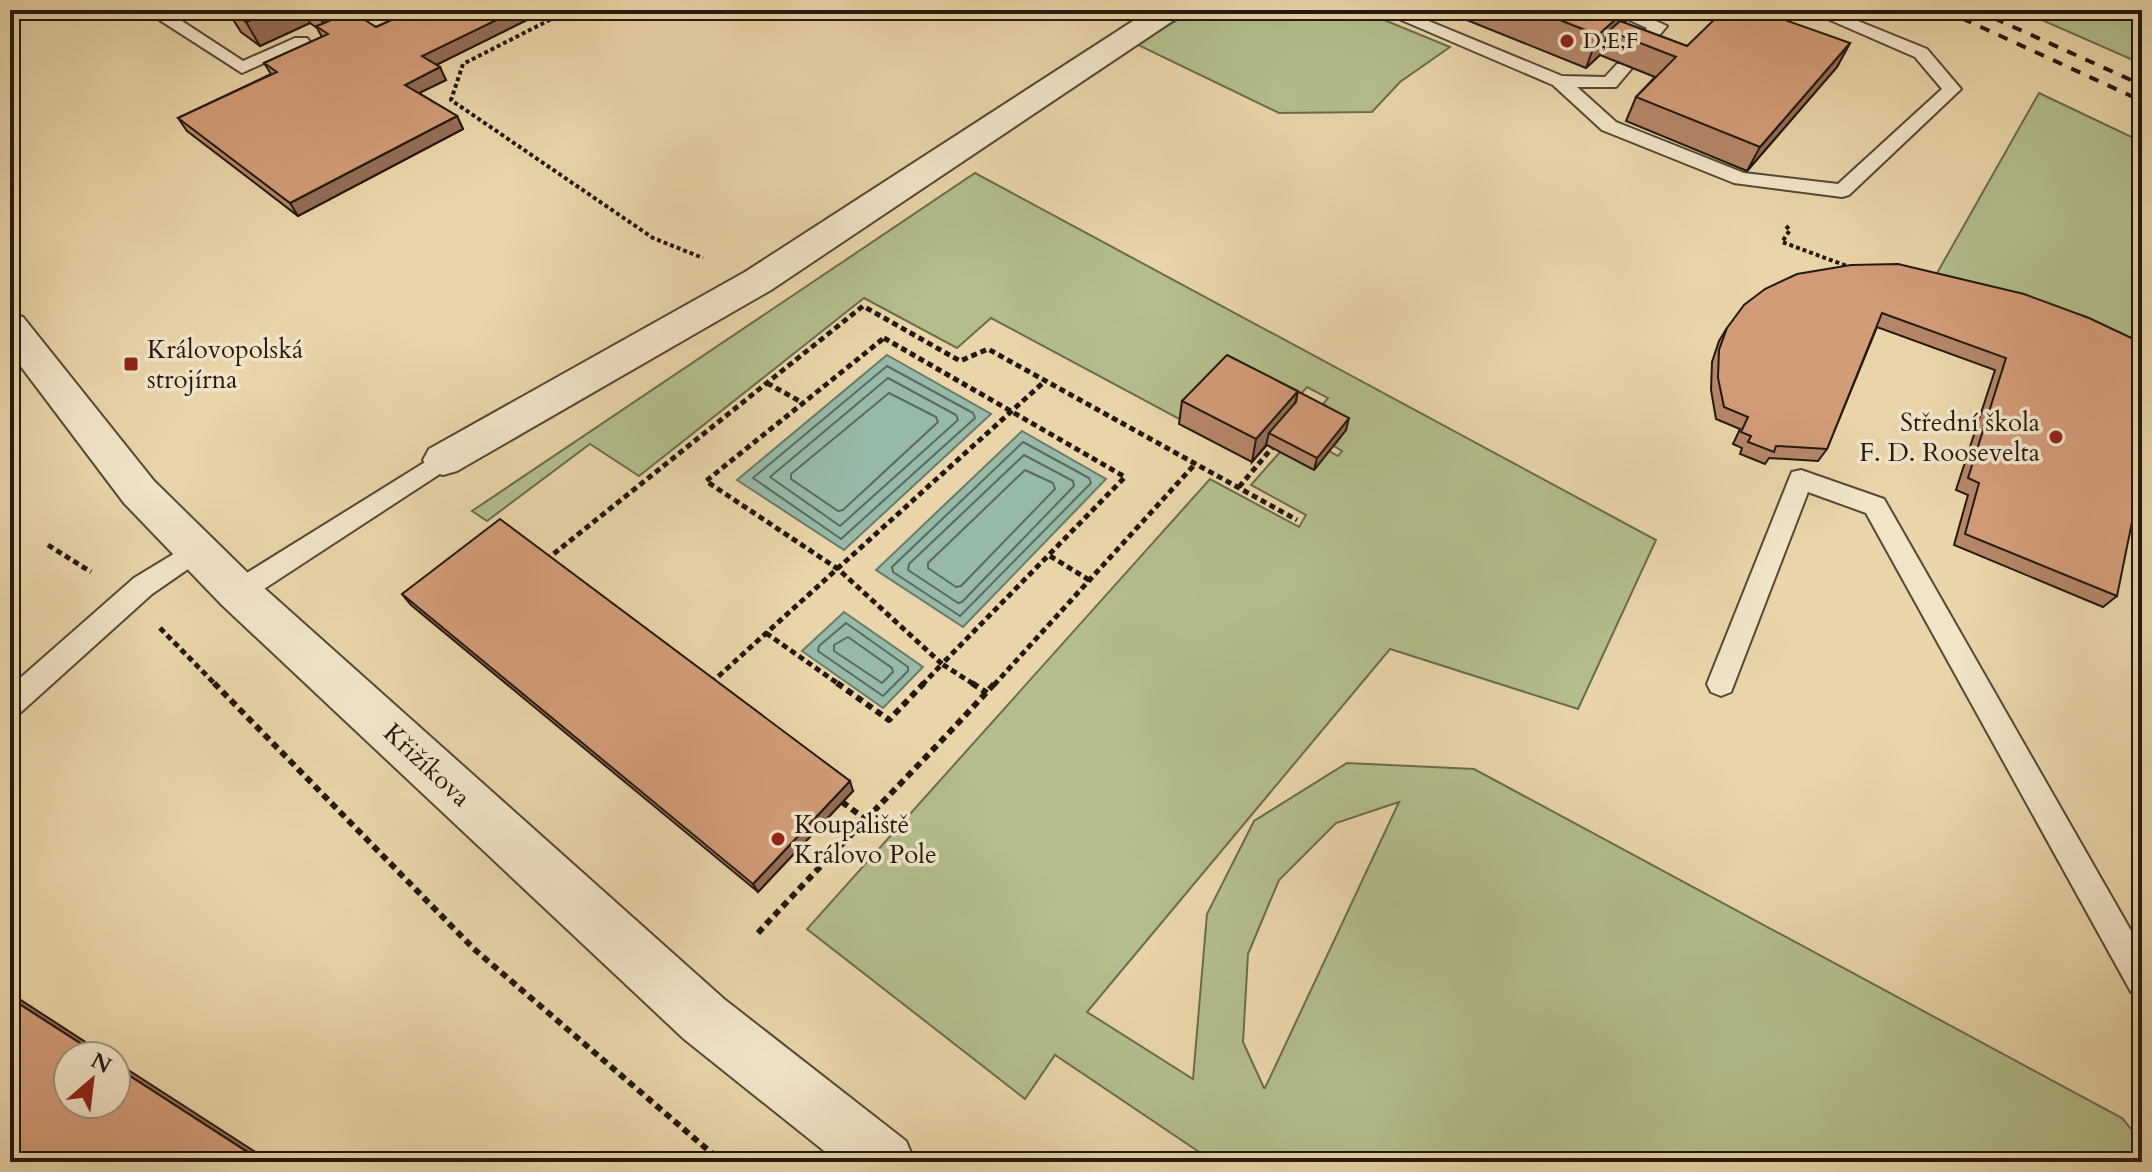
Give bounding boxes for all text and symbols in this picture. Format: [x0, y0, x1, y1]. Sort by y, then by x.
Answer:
place label: D,E,F [1583, 26, 1638, 56]
marker: D,E,F [1558, 32, 1576, 50]
place label: Královopolská strojírna [147, 332, 303, 397]
marker: Královopolská strojírna [122, 355, 140, 373]
place label: Střední škola F. D. Roosevelta [1859, 405, 2040, 470]
marker: Střední škola F. D. Roosevelta [2047, 428, 2065, 446]
street label: Křižíkova [376, 716, 478, 814]
place label: Koupaliště Královo Pole [794, 807, 937, 872]
marker: Koupaliště Královo Pole [769, 830, 787, 848]
north arrow [52, 1040, 132, 1120]
text: N [85, 1045, 116, 1081]

